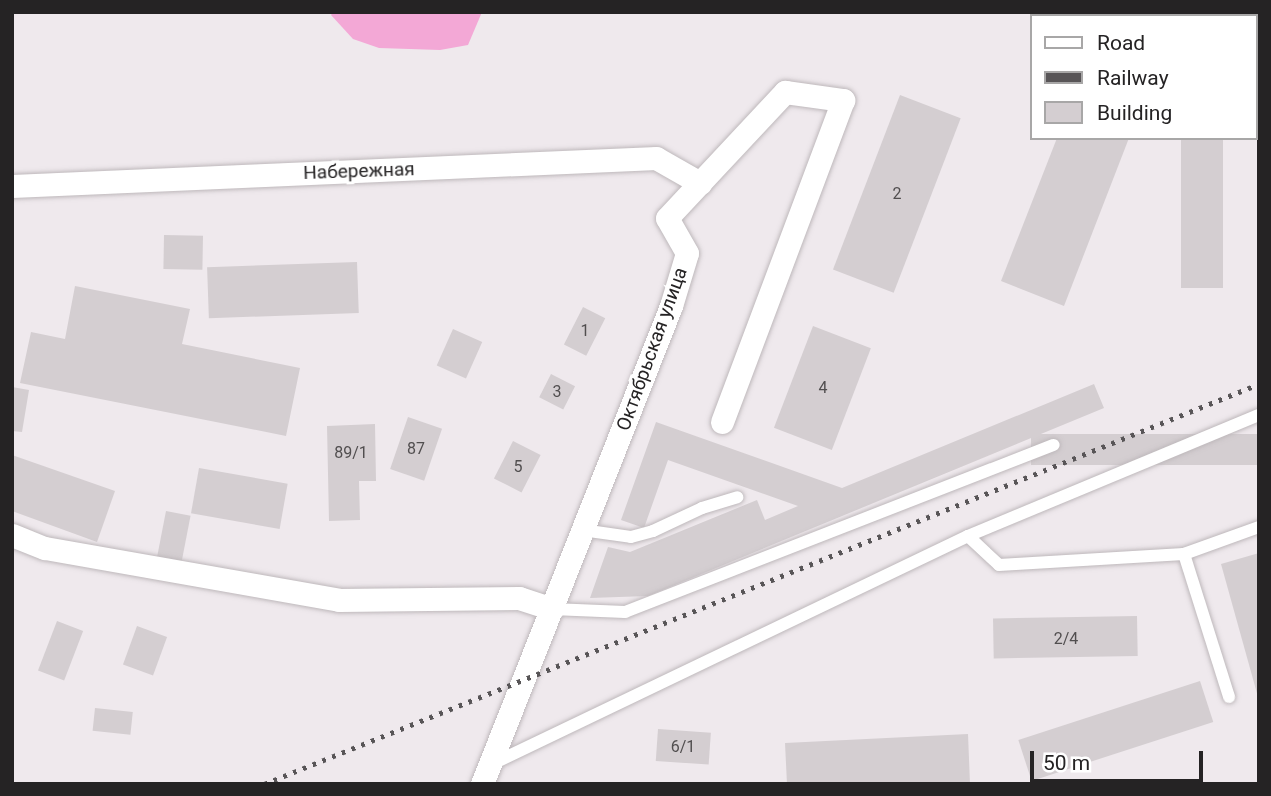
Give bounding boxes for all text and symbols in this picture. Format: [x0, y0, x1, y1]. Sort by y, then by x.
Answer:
legend [1030, 14, 1257, 140]
text: Road [1097, 31, 1145, 55]
text: Railway [1097, 66, 1169, 90]
text: Building [1097, 101, 1172, 125]
street label: Набережная [303, 158, 415, 184]
house number: 2 [893, 184, 901, 204]
street label: Октябрьская улица [612, 264, 692, 434]
house number: 1 [581, 321, 589, 341]
house number: 4 [819, 378, 827, 398]
house number: 3 [553, 382, 561, 402]
house number: 87 [407, 439, 425, 459]
house number: 89/1 [334, 443, 368, 463]
house number: 5 [514, 457, 522, 477]
house number: 2/4 [1054, 629, 1078, 649]
scale bar [1033, 736, 1206, 780]
house number: 6/1 [671, 737, 695, 757]
text: 50 m [1043, 751, 1090, 775]

